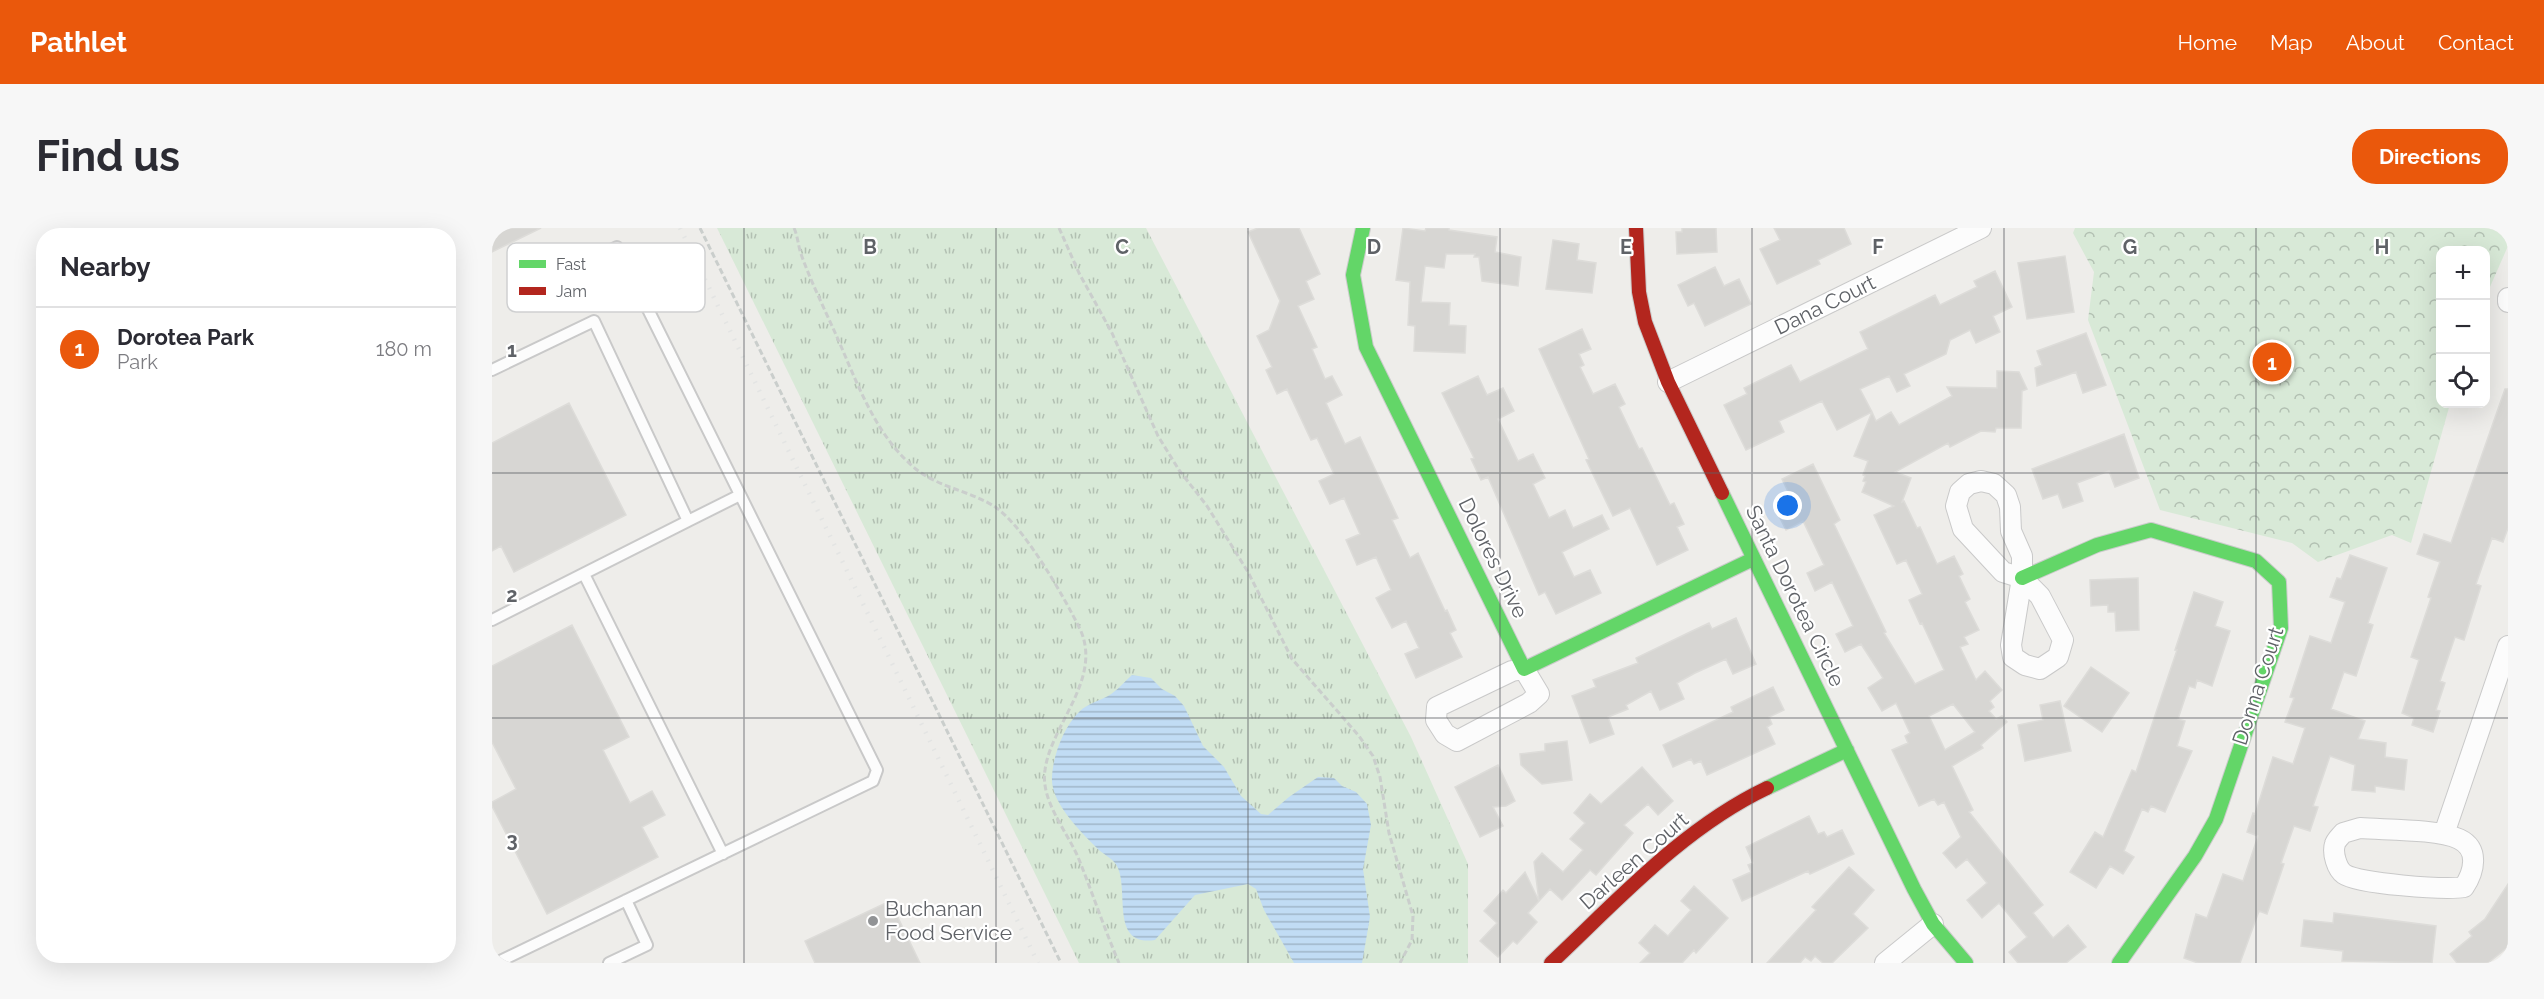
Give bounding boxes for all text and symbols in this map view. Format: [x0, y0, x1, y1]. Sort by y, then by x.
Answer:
text: Pathlet [30, 26, 127, 59]
text: Home [2178, 30, 2237, 55]
text: Map [2270, 30, 2313, 55]
text: About [2346, 30, 2405, 55]
text: Contact [2438, 30, 2514, 55]
button: Directions [2352, 129, 2508, 184]
text: Find us [36, 132, 180, 181]
text: B [863, 235, 877, 259]
text: C [1115, 235, 1129, 259]
text: D [1367, 235, 1381, 259]
text: E [1620, 235, 1632, 259]
text: F [1872, 235, 1884, 259]
text: G [2123, 235, 2137, 259]
text: H [2375, 235, 2389, 259]
legend [507, 243, 705, 312]
map controls [2436, 246, 2490, 408]
button: + [2436, 246, 2490, 300]
text: Nearby [60, 252, 150, 282]
text: Fast [556, 255, 587, 274]
street label: Dana Court [1770, 269, 1879, 340]
text: Jam [556, 282, 587, 301]
button: − [2436, 300, 2490, 354]
text: Dorotea Park [117, 324, 254, 350]
text: 1 [75, 337, 84, 361]
text: 180 m [376, 337, 432, 361]
text: 1 [507, 338, 517, 362]
pin: 1 [2252, 340, 2292, 384]
text: Park [117, 350, 158, 374]
button: locate [2436, 354, 2490, 408]
your location [1773, 491, 1802, 520]
street label: Dolores Drive [1454, 494, 1533, 622]
street label: Santa Dorotea Circle [1741, 501, 1850, 691]
text: 2 [506, 583, 518, 607]
street label: Donna Court [2227, 624, 2288, 748]
street label: Darleen Court [1574, 807, 1693, 915]
text: 3 [506, 828, 518, 852]
place label: Buchanan Food Service [885, 896, 1012, 945]
marker: Buchanan Food Service [866, 914, 880, 928]

